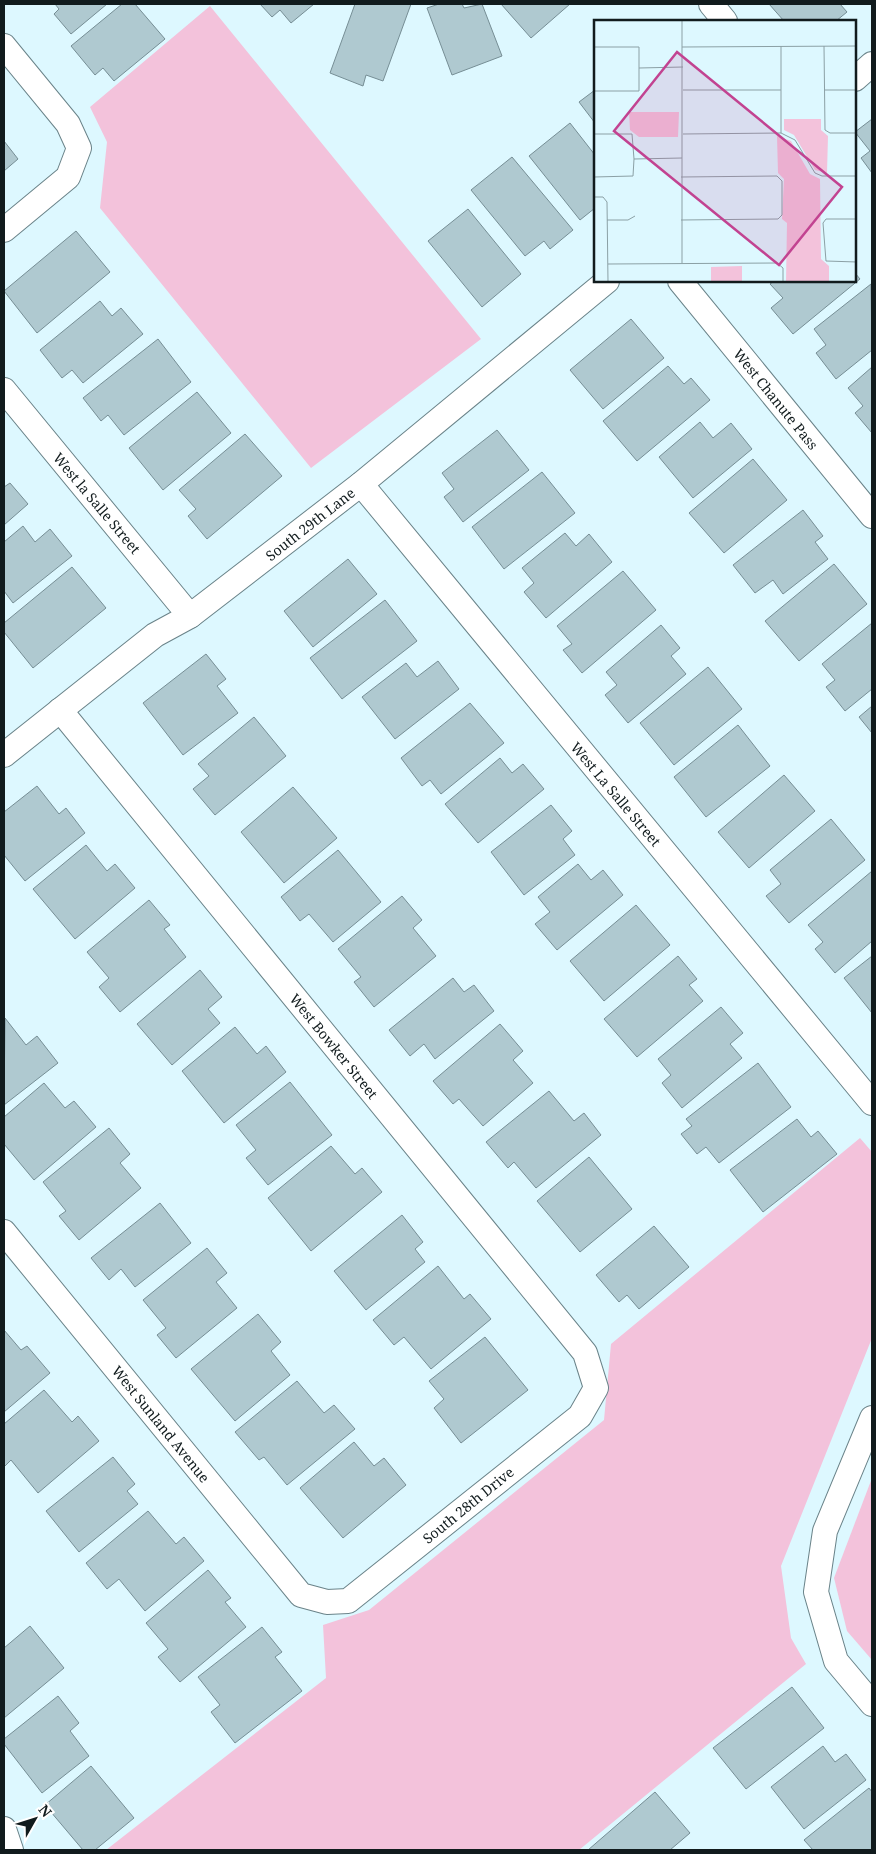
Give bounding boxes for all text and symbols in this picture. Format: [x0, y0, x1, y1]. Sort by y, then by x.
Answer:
inset map [594, 20, 856, 282]
street label: West Chanute Pass [729, 345, 823, 453]
street label: West la Salle Street [49, 448, 145, 558]
street label: South 29th Lane [261, 483, 359, 565]
street label: West La Salle Street [567, 738, 665, 850]
street label: West Bowker Street [286, 989, 382, 1103]
street label: West Sunland Avenue [108, 1362, 214, 1486]
street label: South 28th Drive [419, 1462, 517, 1548]
north arrow [10, 1794, 60, 1844]
text: N [35, 1800, 56, 1821]

